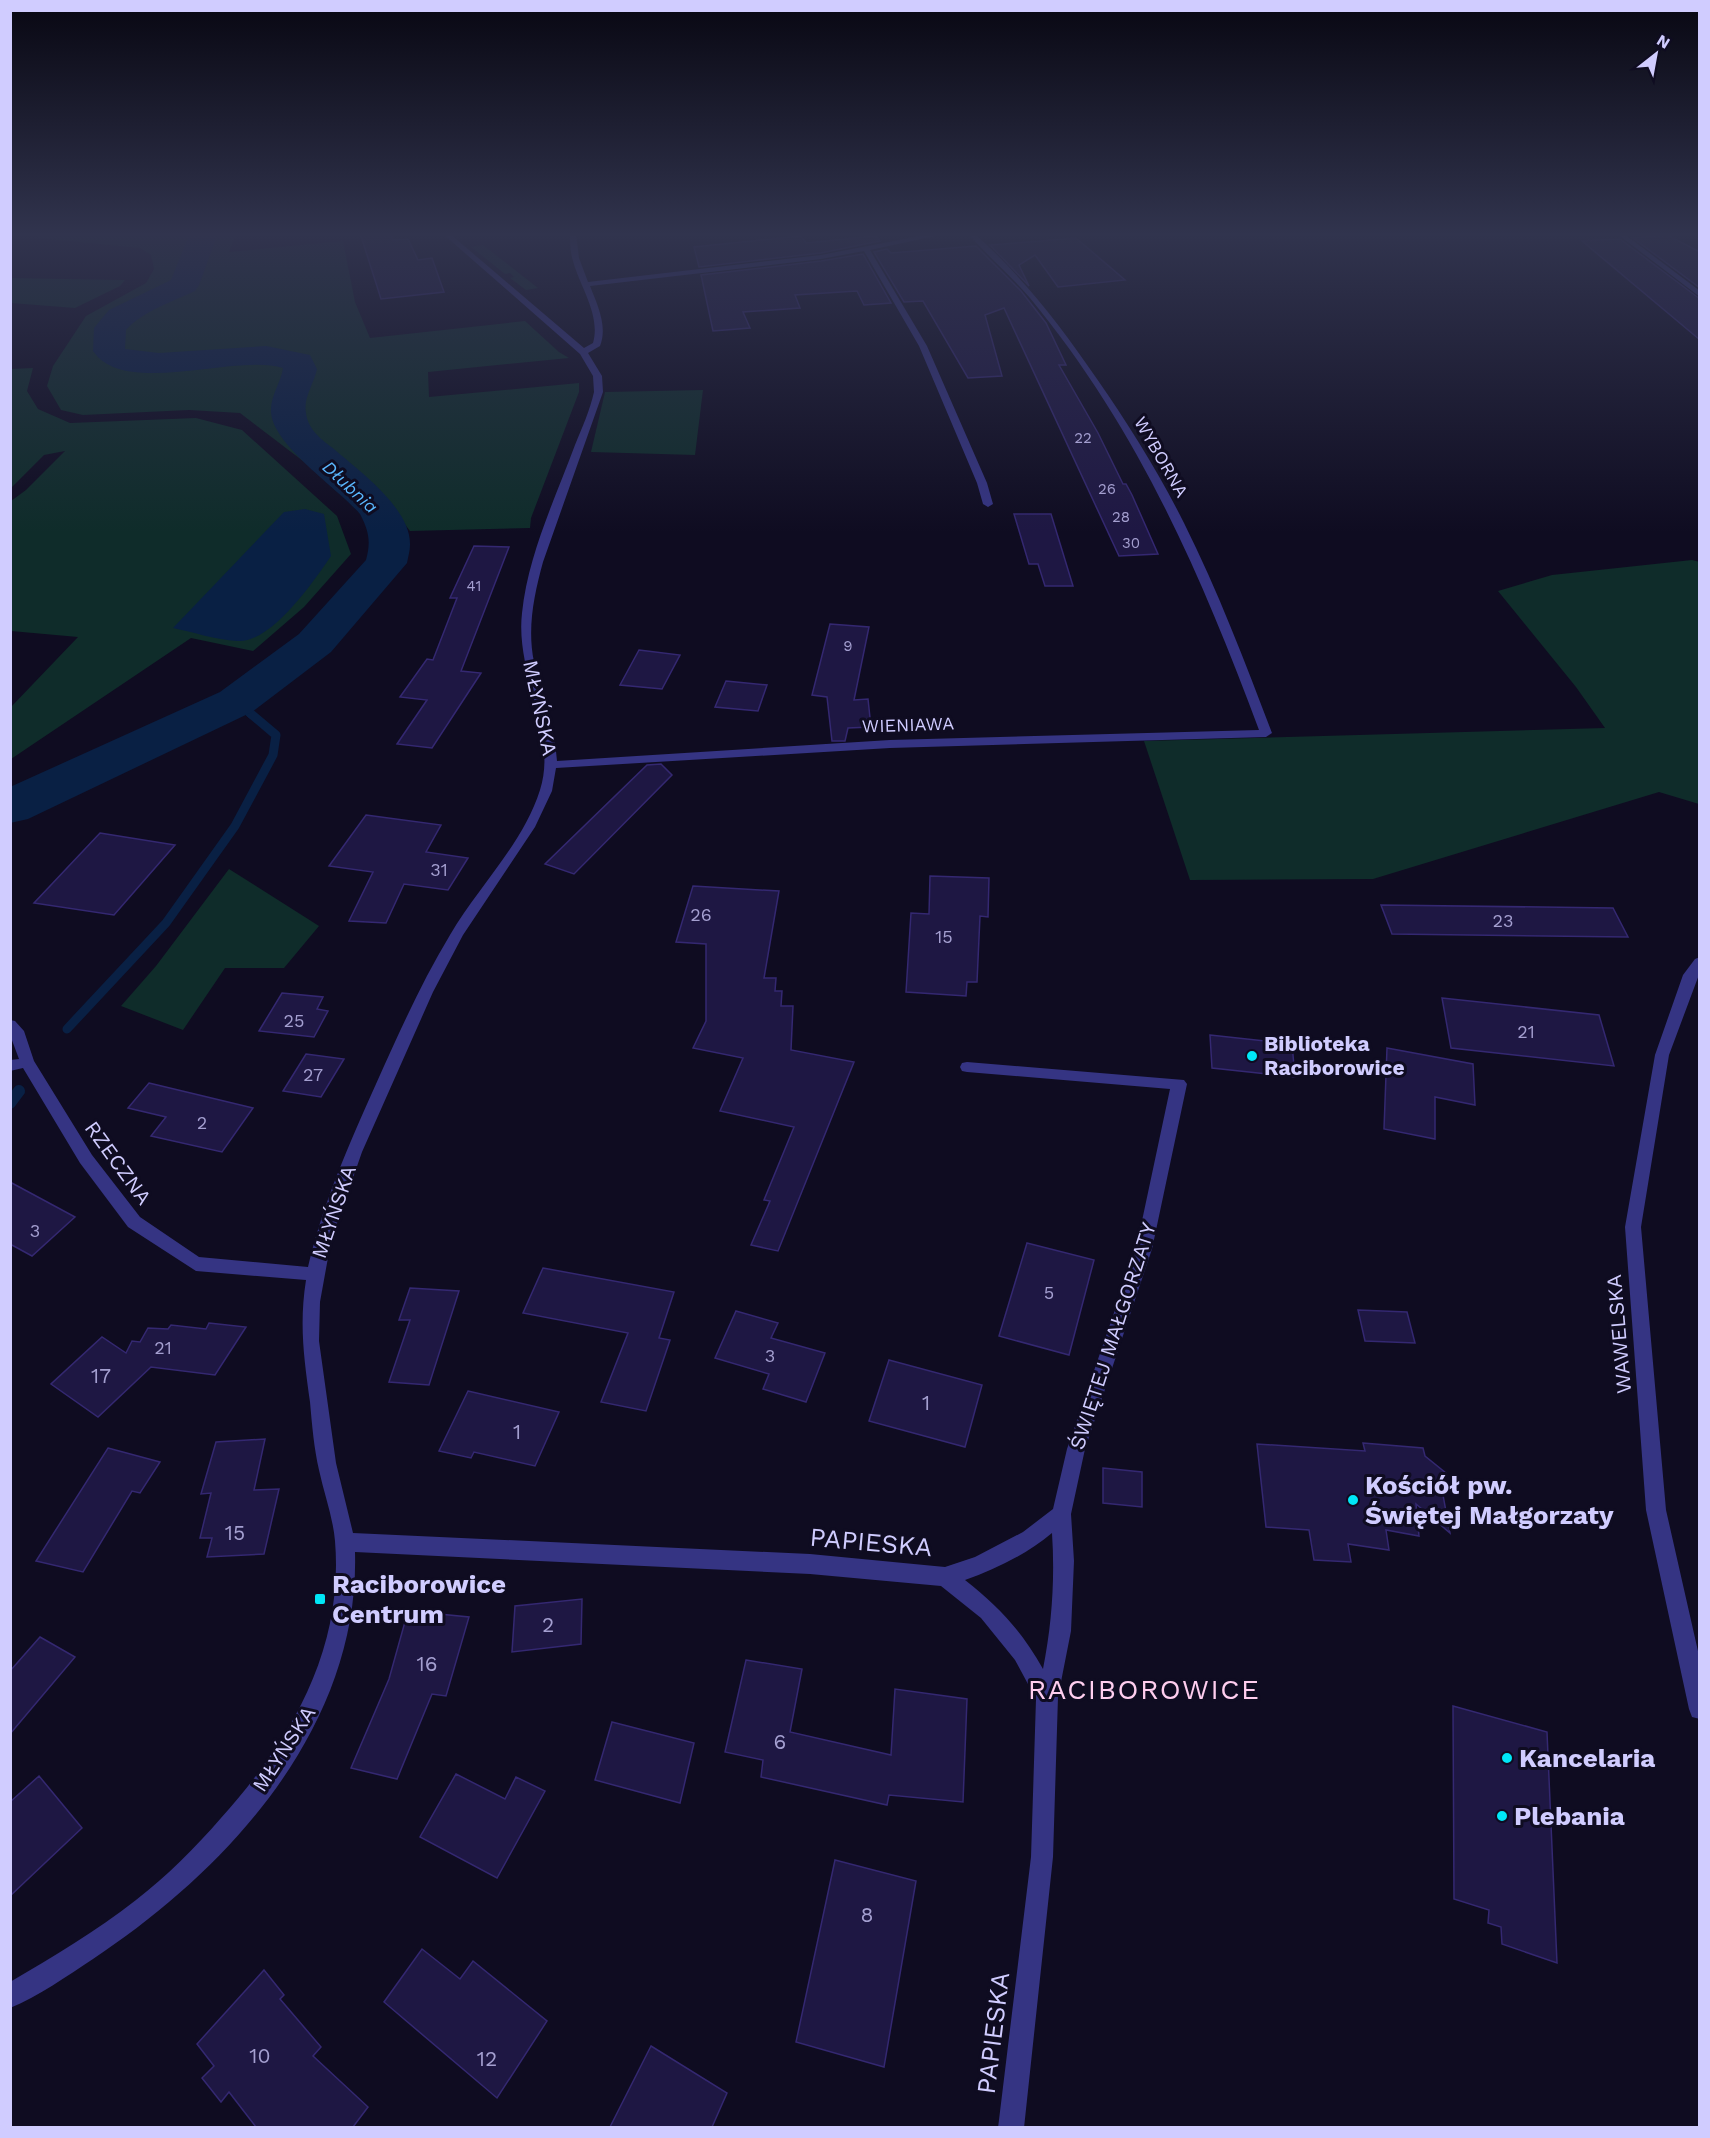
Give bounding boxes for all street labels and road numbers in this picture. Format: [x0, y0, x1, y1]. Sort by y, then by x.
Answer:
street label: WYBORNA [1130, 413, 1193, 501]
street label: MŁYŃSKA [518, 658, 563, 758]
street label: WIENIAWA [862, 712, 955, 737]
street label: RZECZNA [80, 1116, 157, 1209]
street label: MŁYŃSKA [306, 1162, 361, 1262]
street label: ŚWIĘTEJ MAŁGORZATY [1064, 1219, 1161, 1453]
street label: WAWELSKA [1601, 1273, 1636, 1395]
street label: PAPIESKA [809, 1522, 933, 1562]
street label: MŁYŃSKA [247, 1701, 321, 1796]
street label: PAPIESKA [971, 1970, 1015, 2096]

